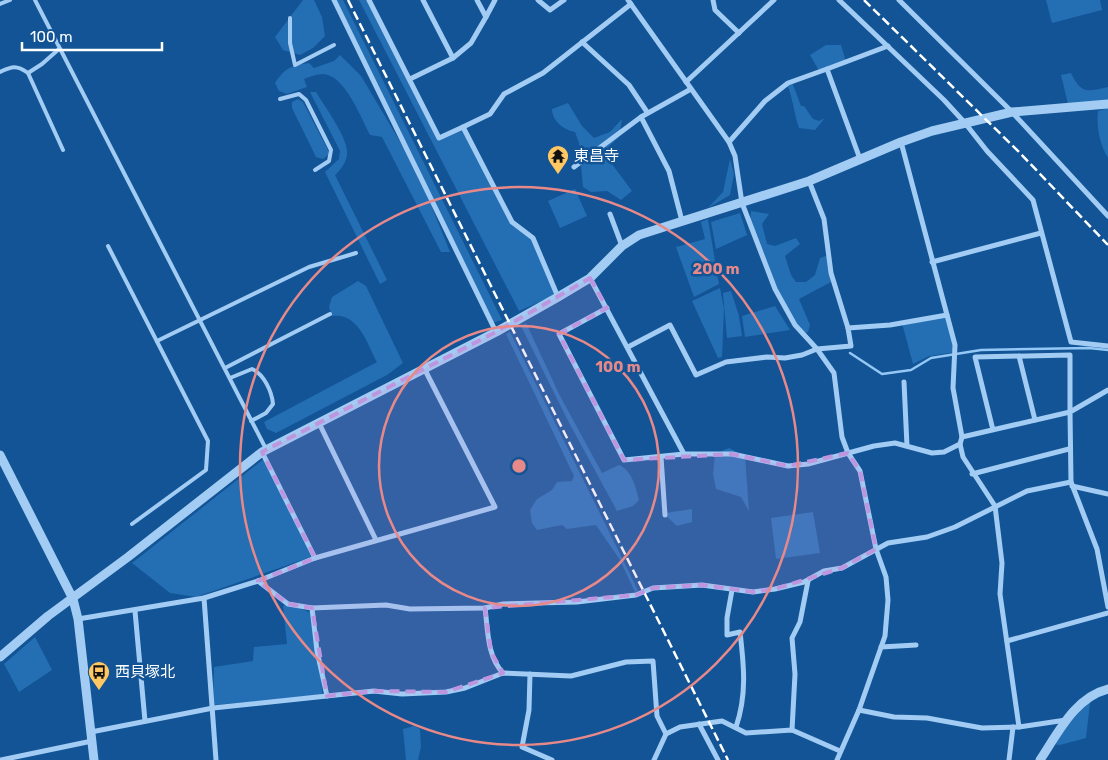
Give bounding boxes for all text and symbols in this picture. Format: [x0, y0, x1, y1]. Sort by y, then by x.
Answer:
scale bar [22, 20, 162, 52]
text: 100 m [30, 28, 72, 46]
temple icon: 東昌寺 [546, 144, 570, 175]
place label: 東昌寺 [574, 147, 619, 165]
text: 200 m [692, 260, 740, 278]
text: 100 m [596, 358, 640, 376]
centre of rings [510, 457, 528, 475]
bus stop icon: 西貝塚北 [87, 660, 111, 691]
place label: 西貝塚北 [115, 663, 175, 681]

